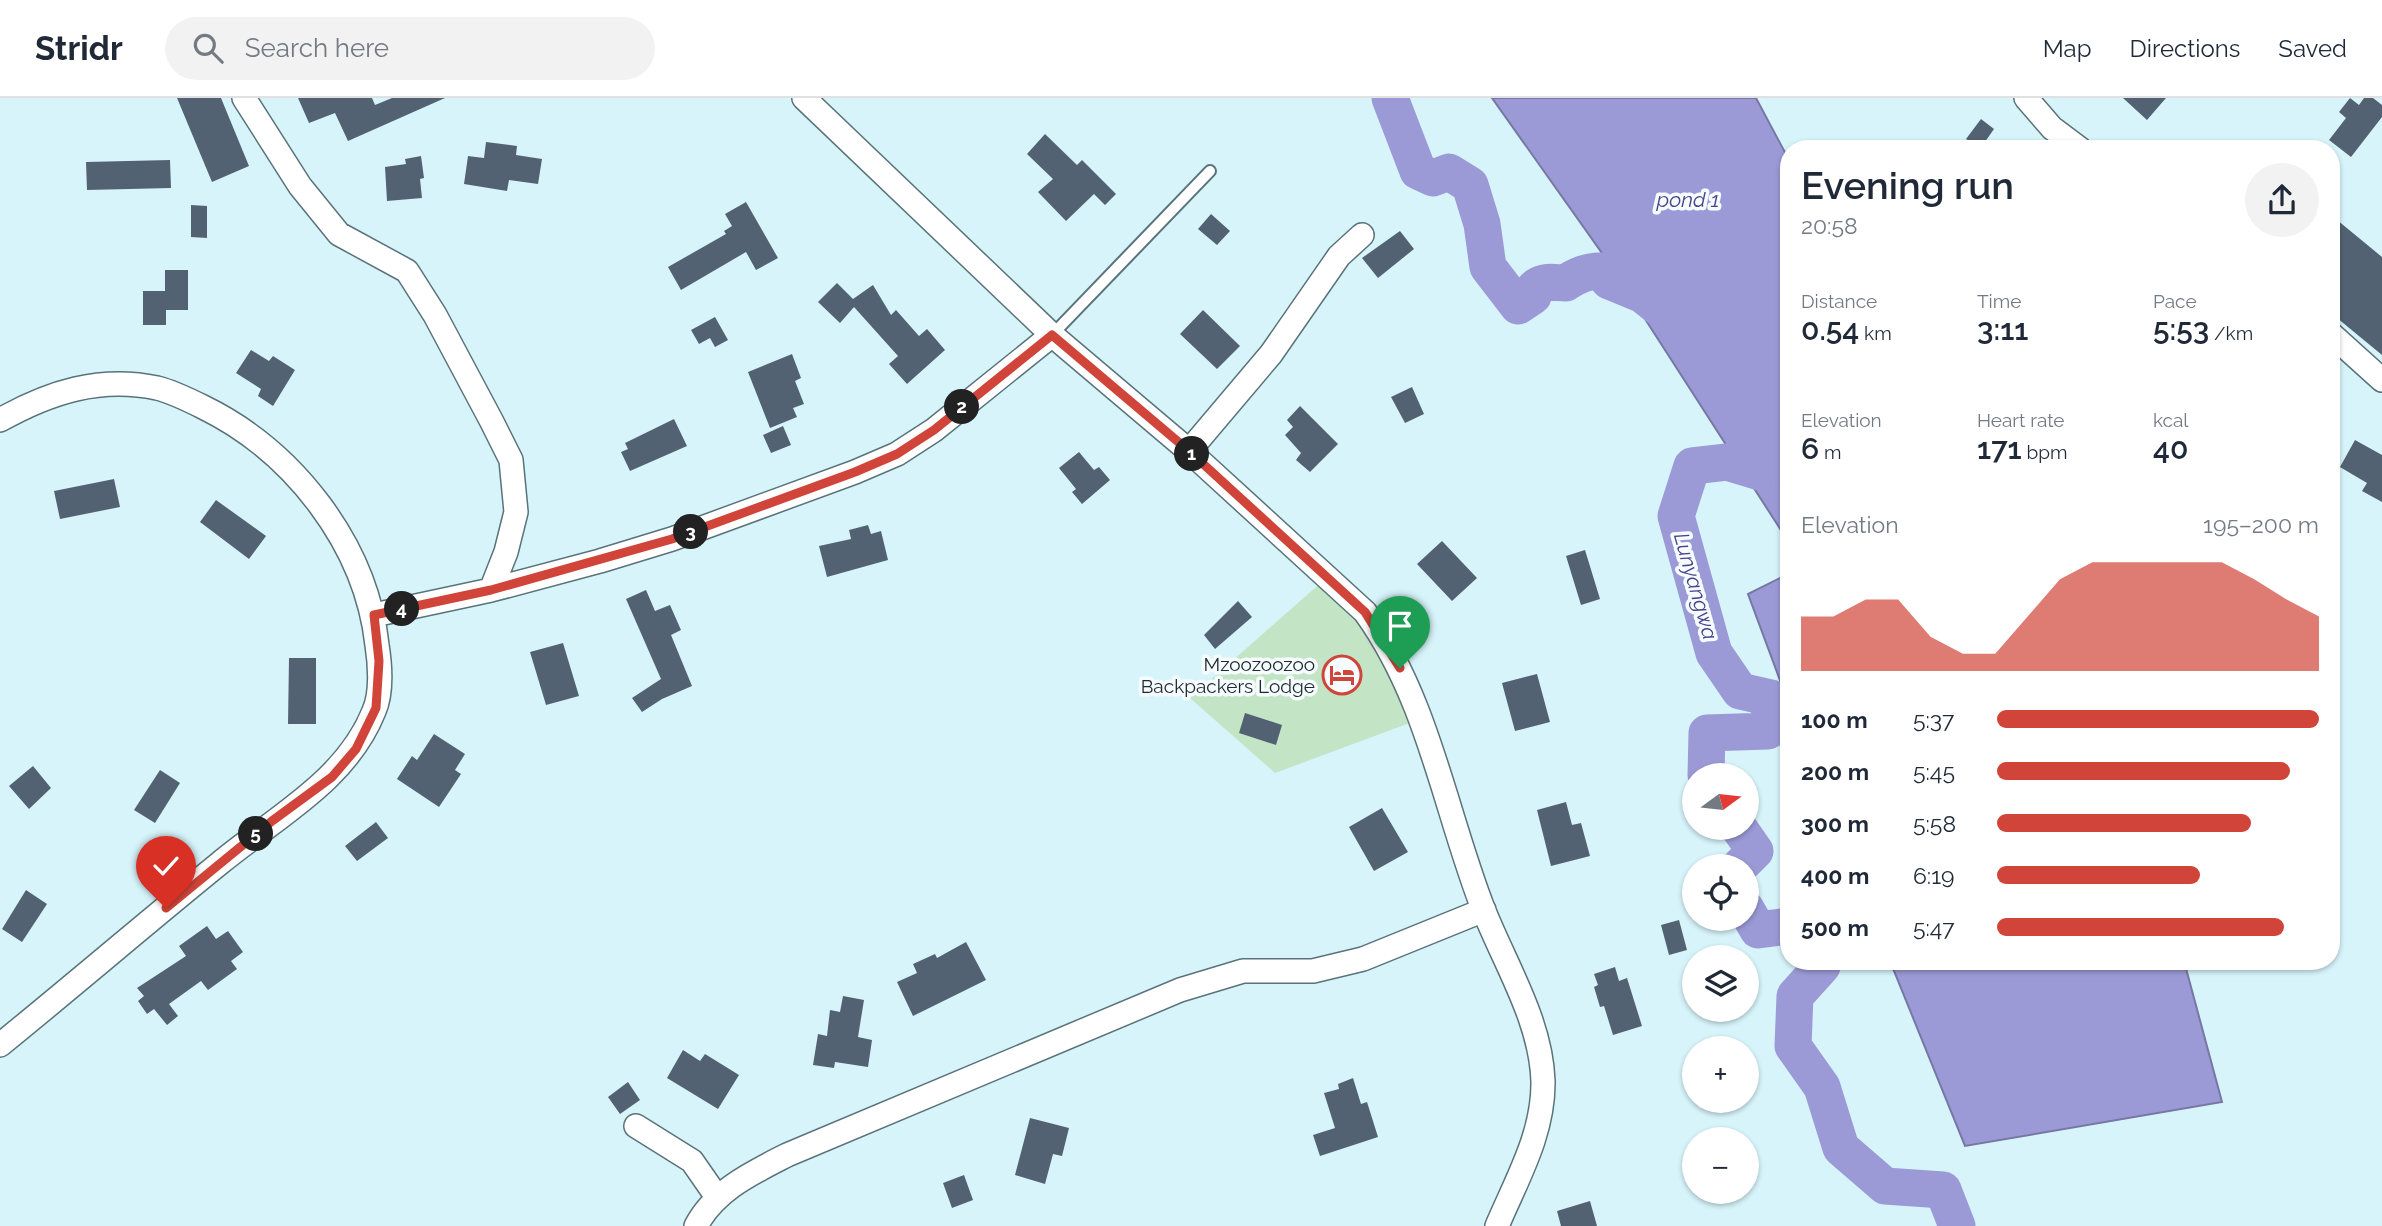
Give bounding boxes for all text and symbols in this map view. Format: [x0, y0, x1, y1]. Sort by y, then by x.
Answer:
search box [165, 17, 655, 80]
text: Stridr [35, 29, 123, 68]
icon: search [189, 29, 227, 67]
text: Search here [245, 33, 389, 63]
text: Map [2043, 34, 2092, 63]
text: Directions [2130, 34, 2240, 63]
text: Saved [2278, 34, 2347, 63]
text: Evening run [1801, 163, 2014, 208]
button: share [2245, 163, 2319, 237]
water label: pond 1 [1656, 187, 1719, 212]
text: 20:58 [1801, 212, 1858, 239]
text: Distance [1801, 290, 1877, 312]
text: Time [1977, 290, 2021, 312]
text: Pace [2153, 290, 2197, 312]
text: 0.54 [1801, 312, 1859, 347]
text: 3:11 [1977, 312, 2028, 347]
text: 5:53 [2153, 312, 2209, 347]
text: km [1859, 322, 1892, 344]
text: /km [2209, 322, 2253, 344]
pin: 2 [944, 390, 979, 424]
text: 2 [956, 395, 967, 417]
text: Elevation [1801, 409, 1882, 431]
text: Heart rate [1977, 409, 2065, 431]
text: kcal [2153, 409, 2189, 431]
text: 6 [1801, 431, 1819, 466]
text: 171 [1977, 431, 2022, 466]
text: 40 [2153, 431, 2188, 466]
pin: 1 [1174, 436, 1210, 472]
text: m [1819, 441, 1842, 463]
text: bpm [2022, 441, 2067, 463]
text: 1 [1187, 442, 1196, 464]
text: Elevation [1801, 511, 1899, 538]
text: 195–200 m [2203, 511, 2319, 538]
pin: 3 [674, 514, 708, 550]
text: 3 [685, 520, 696, 542]
water label: Lunyangwa [1669, 530, 1723, 642]
pin: 4 [384, 592, 420, 626]
pin [1370, 596, 1430, 668]
text: 4 [396, 597, 407, 619]
icon: arrive [1381, 607, 1419, 645]
place label: Mzoozoozoo Backpackers Lodge [1141, 653, 1315, 697]
hotel icon: Mzoozoozoo Backpackers Lodge [1321, 654, 1363, 696]
text: 100 m [1801, 706, 1868, 733]
text: 5:37 [1913, 706, 1954, 733]
text: 200 m [1801, 758, 1869, 785]
text: 5:45 [1913, 758, 1955, 785]
north arrow [1682, 763, 1759, 840]
map controls [1682, 763, 1759, 1204]
text: 300 m [1801, 810, 1869, 837]
text: 5:58 [1913, 810, 1956, 837]
pin: 5 [238, 816, 274, 852]
text: 5 [250, 822, 261, 844]
pin [136, 836, 196, 908]
icon: check [147, 847, 185, 885]
button: locate [1682, 854, 1759, 931]
text: 400 m [1801, 862, 1869, 889]
text: 6:19 [1913, 862, 1955, 889]
text: 500 m [1801, 914, 1869, 941]
text: 5:47 [1913, 914, 1955, 941]
button: layers [1682, 945, 1759, 1022]
button: + [1682, 1036, 1759, 1113]
button: − [1682, 1127, 1759, 1204]

